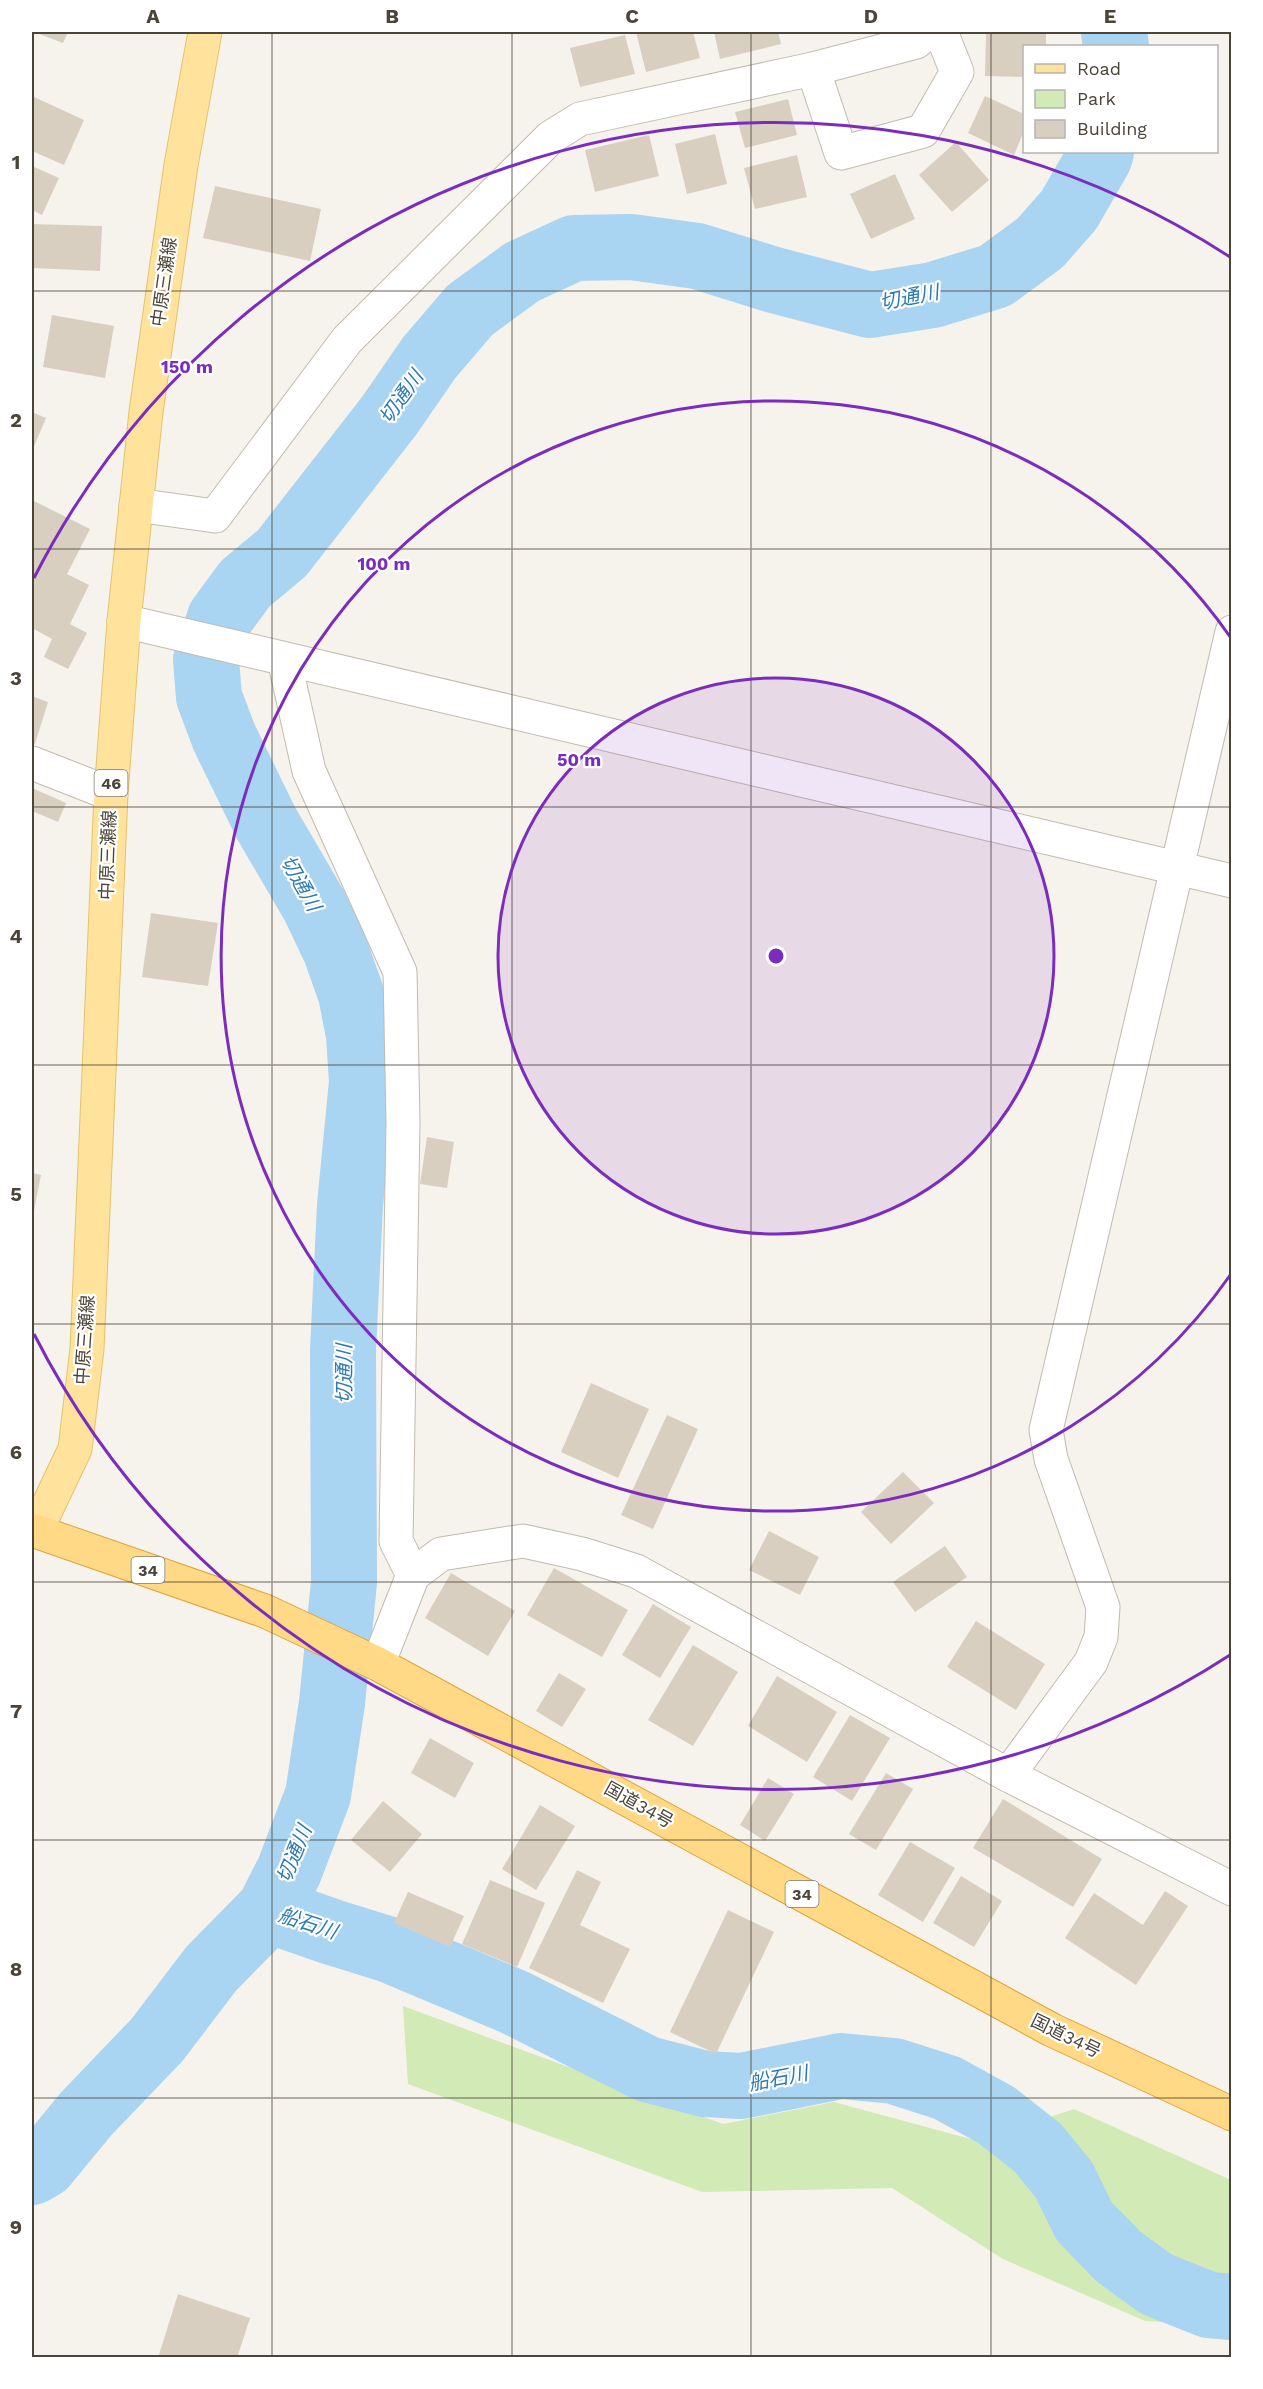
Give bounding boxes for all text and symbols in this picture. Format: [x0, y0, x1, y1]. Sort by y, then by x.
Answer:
text: A [146, 4, 160, 28]
text: B [385, 4, 399, 28]
text: C [625, 4, 639, 28]
text: D [864, 4, 878, 28]
text: E [1104, 4, 1116, 28]
legend [1023, 45, 1218, 153]
text: Road [1077, 58, 1121, 79]
text: Park [1077, 88, 1116, 109]
text: Building [1077, 118, 1147, 139]
text: 1 [12, 150, 20, 174]
street label: 中原三瀬線 [147, 236, 180, 328]
water label: 切通川 [877, 279, 943, 315]
text: 150 m [161, 356, 213, 377]
water label: 切通川 [374, 364, 429, 428]
text: 2 [10, 408, 22, 432]
text: 100 m [357, 553, 411, 574]
text: 3 [10, 666, 22, 690]
text: 50 m [557, 749, 601, 770]
road number: 46 [94, 770, 128, 796]
street label: 中原三瀬線 [95, 810, 120, 900]
water label: 切通川 [276, 851, 327, 917]
text: 4 [10, 924, 23, 948]
centre of rings [766, 946, 786, 966]
text: 5 [10, 1182, 22, 1206]
street label: 中原三瀬線 [71, 1294, 98, 1386]
water label: 切通川 [332, 1342, 356, 1404]
text: 6 [10, 1440, 22, 1464]
road number: 34 [132, 1557, 164, 1583]
text: 7 [10, 1699, 22, 1723]
street label: 国道34号 [601, 1777, 677, 1832]
water label: 切通川 [272, 1820, 317, 1886]
road number: 34 [786, 1881, 818, 1907]
water label: 船石川 [276, 1902, 342, 1944]
text: 8 [10, 1957, 22, 1981]
street label: 国道34号 [1028, 2010, 1105, 2062]
water label: 船石川 [746, 2060, 812, 2096]
text: 9 [10, 2215, 22, 2239]

